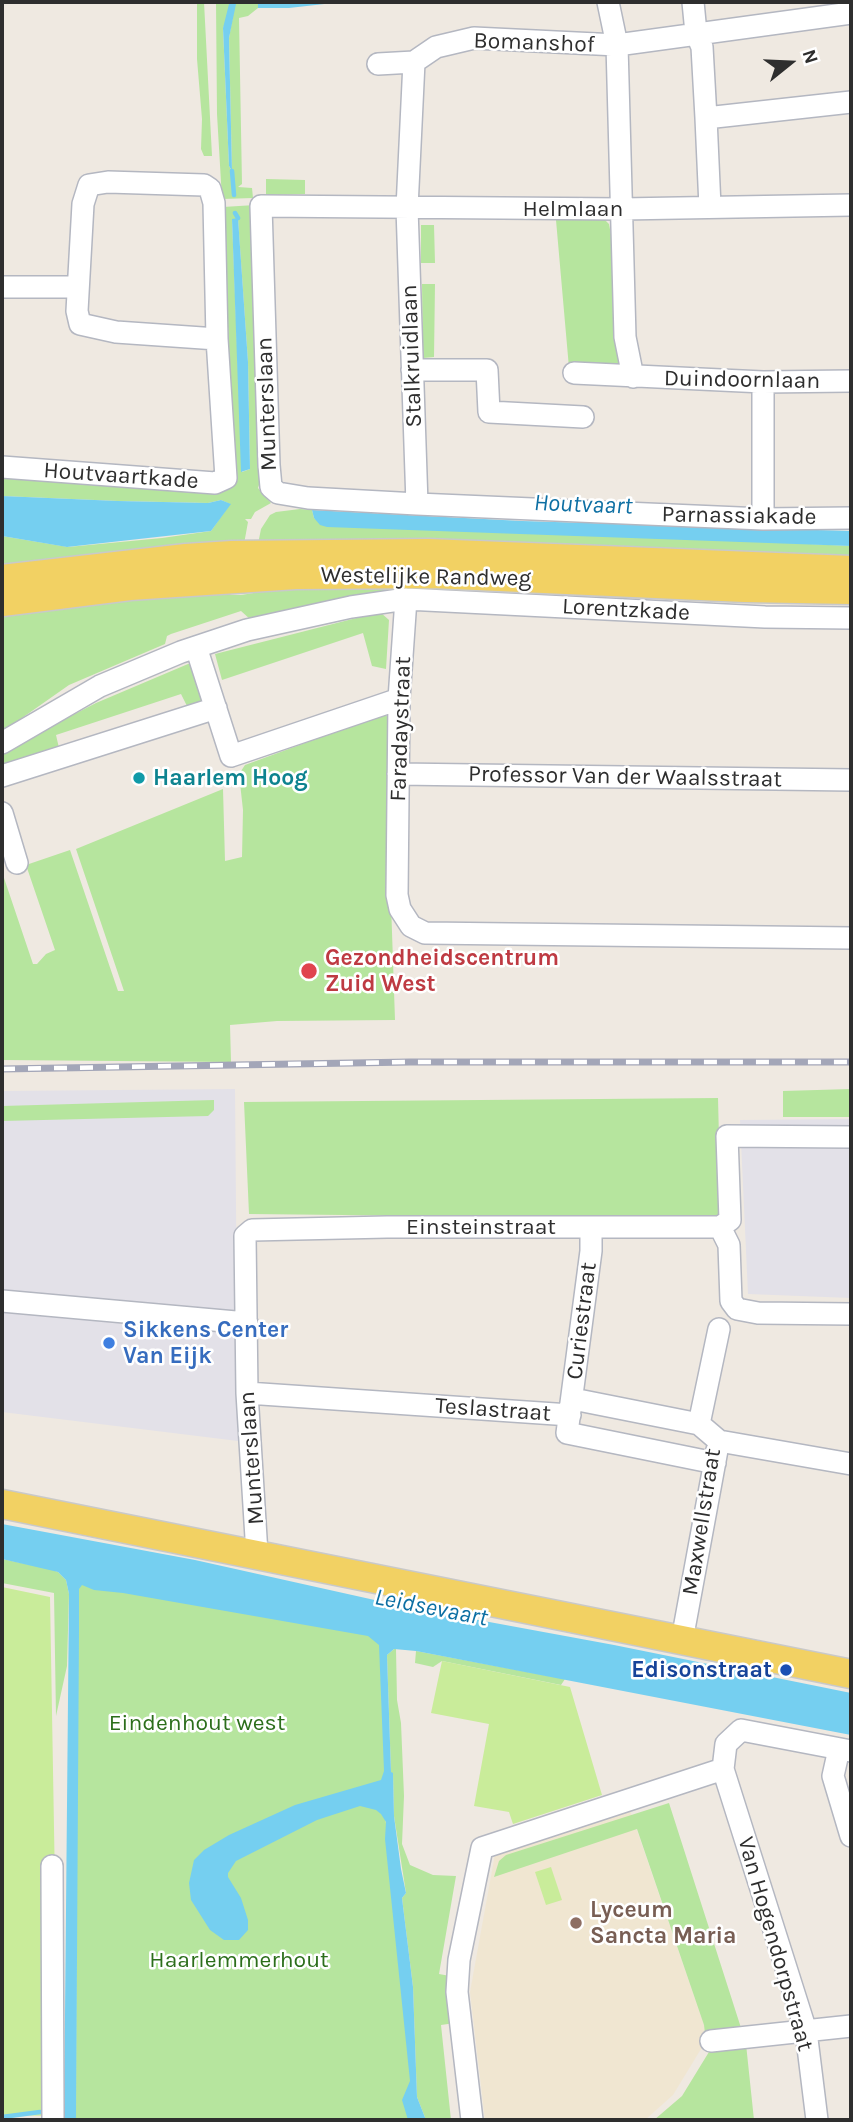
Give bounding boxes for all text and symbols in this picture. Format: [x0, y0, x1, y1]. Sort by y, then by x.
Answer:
street label: Bomanshof [473, 27, 595, 59]
north arrow [755, 28, 825, 98]
text: N [797, 47, 823, 66]
street label: Helmlaan [523, 195, 623, 223]
street label: Stalkruidlaan [396, 284, 428, 428]
street label: Munterslaan [251, 337, 283, 471]
street label: Duindoornlaan [664, 365, 820, 395]
street label: Houtvaartkade [43, 457, 199, 495]
water label: Houtvaart [533, 489, 633, 521]
street label: Parnassiakade [661, 501, 817, 531]
street label: Westelijke Randweg [320, 561, 532, 593]
street label: Lorentzkade [561, 593, 691, 627]
street label: Faradaystraat [385, 656, 417, 802]
street label: Professor Van der Waalsstraat [468, 760, 782, 794]
place label: Haarlem Hoog [153, 764, 308, 792]
marker: Haarlem Hoog [131, 770, 147, 786]
place label: Gezondheidscentrum Zuid West [325, 944, 559, 998]
marker: Gezondheidscentrum Zuid West [299, 961, 319, 981]
street label: Einsteinstraat [406, 1213, 556, 1241]
street label: Curiestraat [561, 1261, 603, 1381]
place label: Sikkens Center Van Eijk [123, 1316, 288, 1370]
marker: Sikkens Center Van Eijk [101, 1335, 117, 1351]
street label: Munterslaan [234, 1390, 270, 1526]
street label: Teslastraat [434, 1392, 552, 1428]
street label: Maxwellstraat [677, 1447, 727, 1597]
water label: Leidsevaart [372, 1583, 490, 1633]
place label: Edisonstraat [631, 1656, 772, 1684]
marker: Edisonstraat [778, 1662, 794, 1678]
park label: Eindenhout west [109, 1709, 285, 1737]
street label: Van Hogendorpstraat [731, 1834, 819, 2054]
place label: Lyceum Sancta Maria [590, 1896, 737, 1950]
marker: Lyceum Sancta Maria [568, 1915, 584, 1931]
park label: Haarlemmerhout [149, 1946, 329, 1974]

